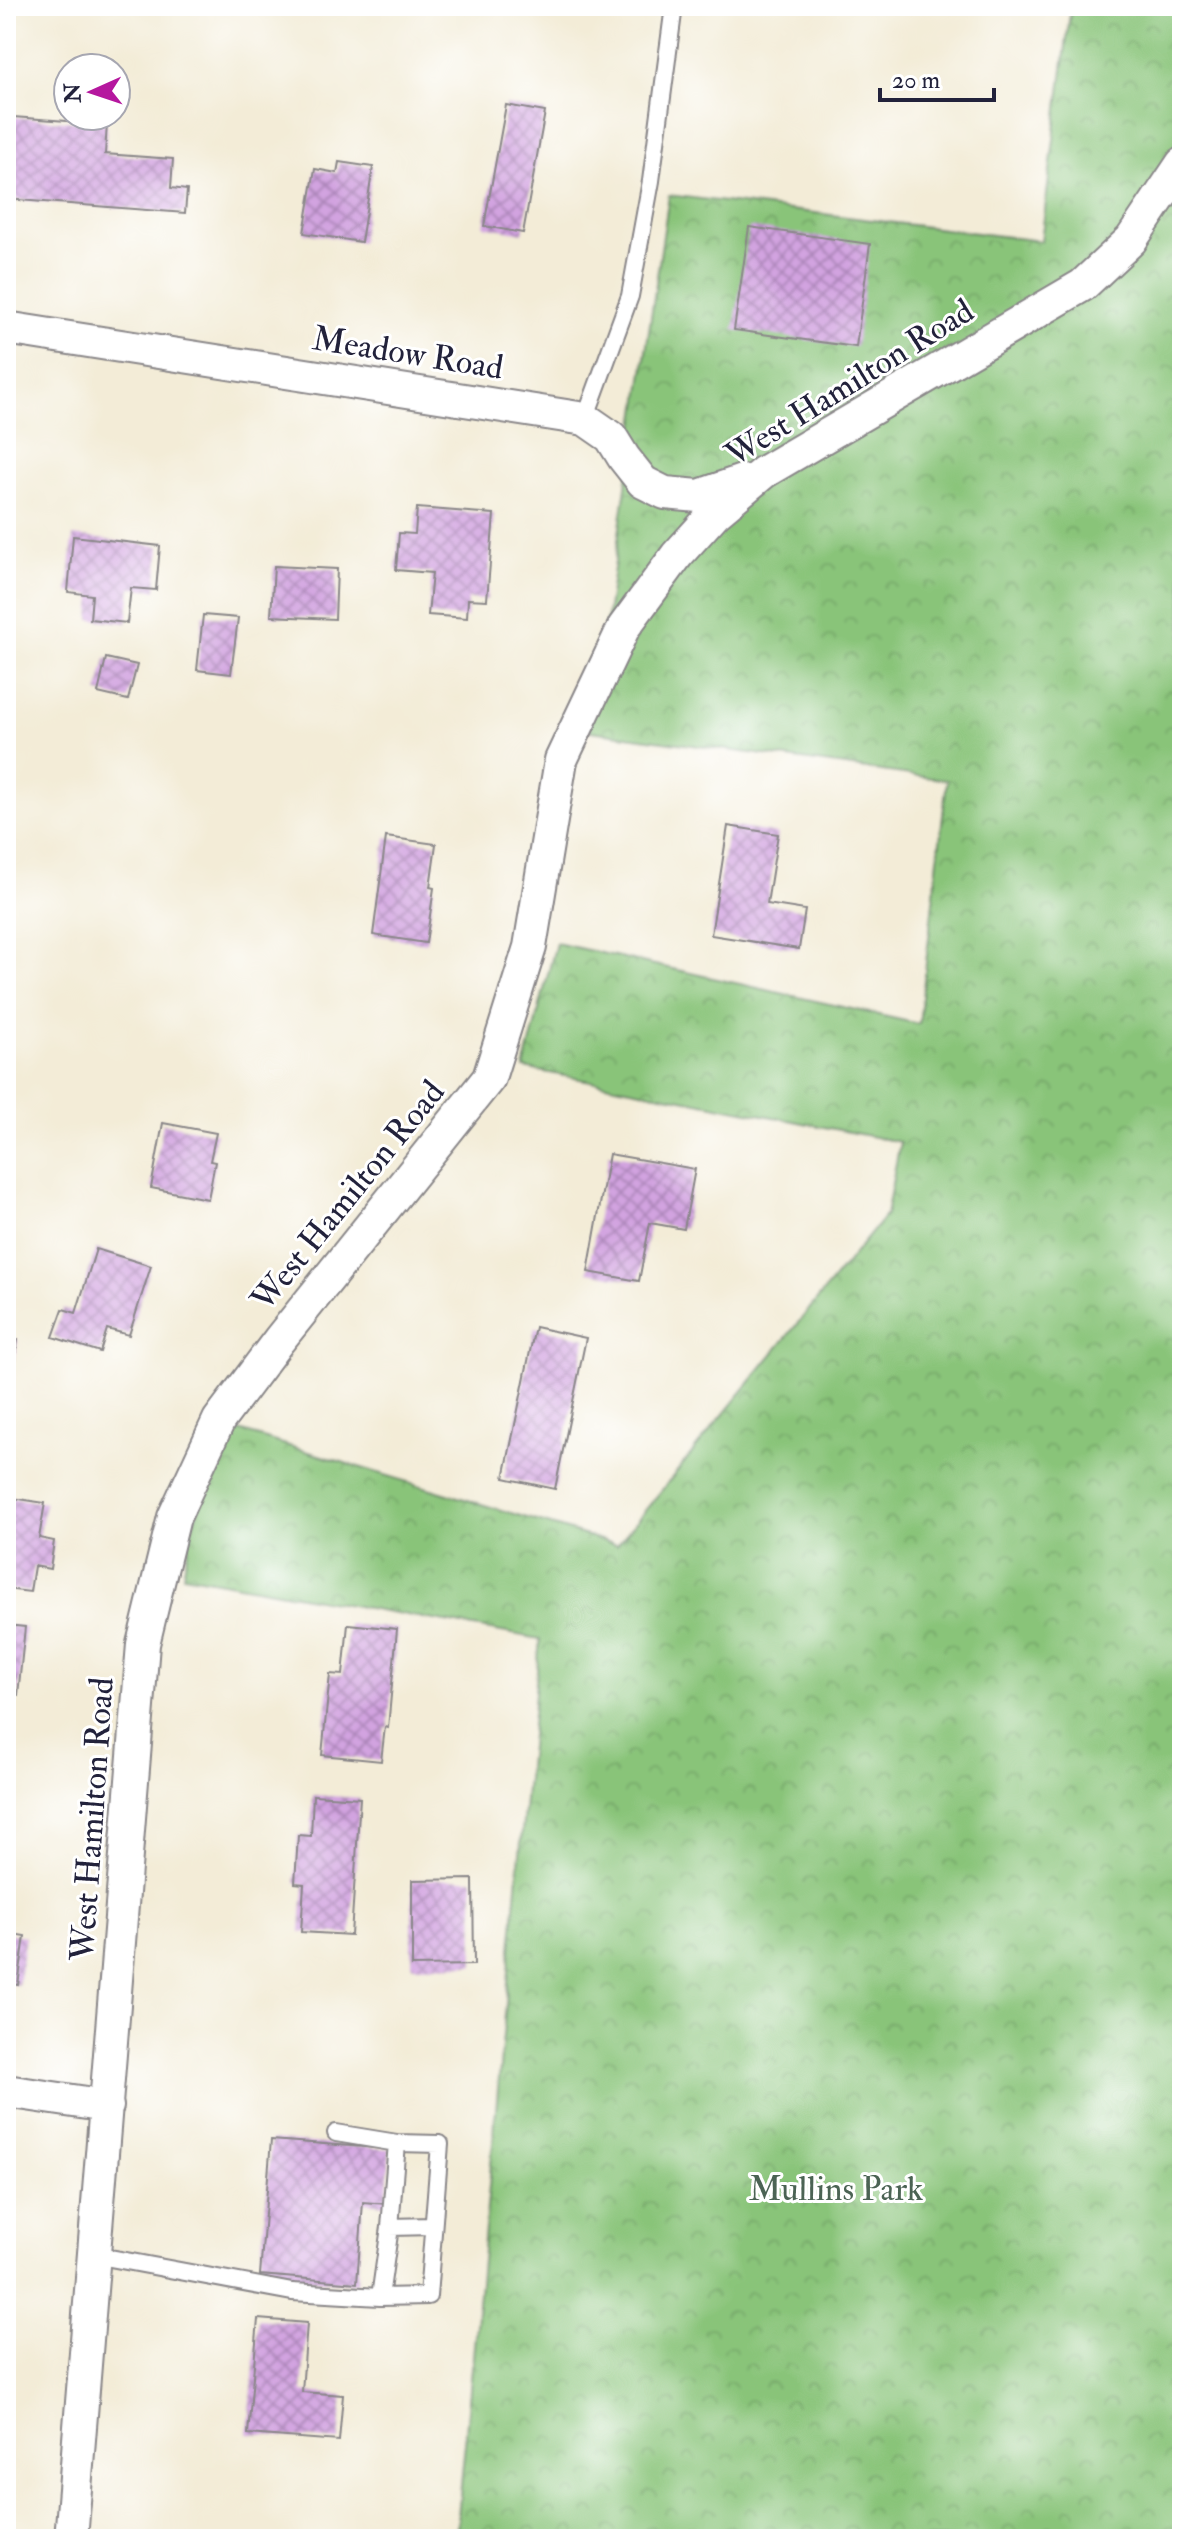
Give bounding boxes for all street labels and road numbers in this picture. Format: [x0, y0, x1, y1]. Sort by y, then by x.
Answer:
street label: West Hamilton Road [717, 290, 982, 477]
street label: Meadow Road [309, 317, 507, 390]
street label: West Hamilton Road [241, 1072, 455, 1321]
street label: West Hamilton Road [61, 1676, 124, 1963]

